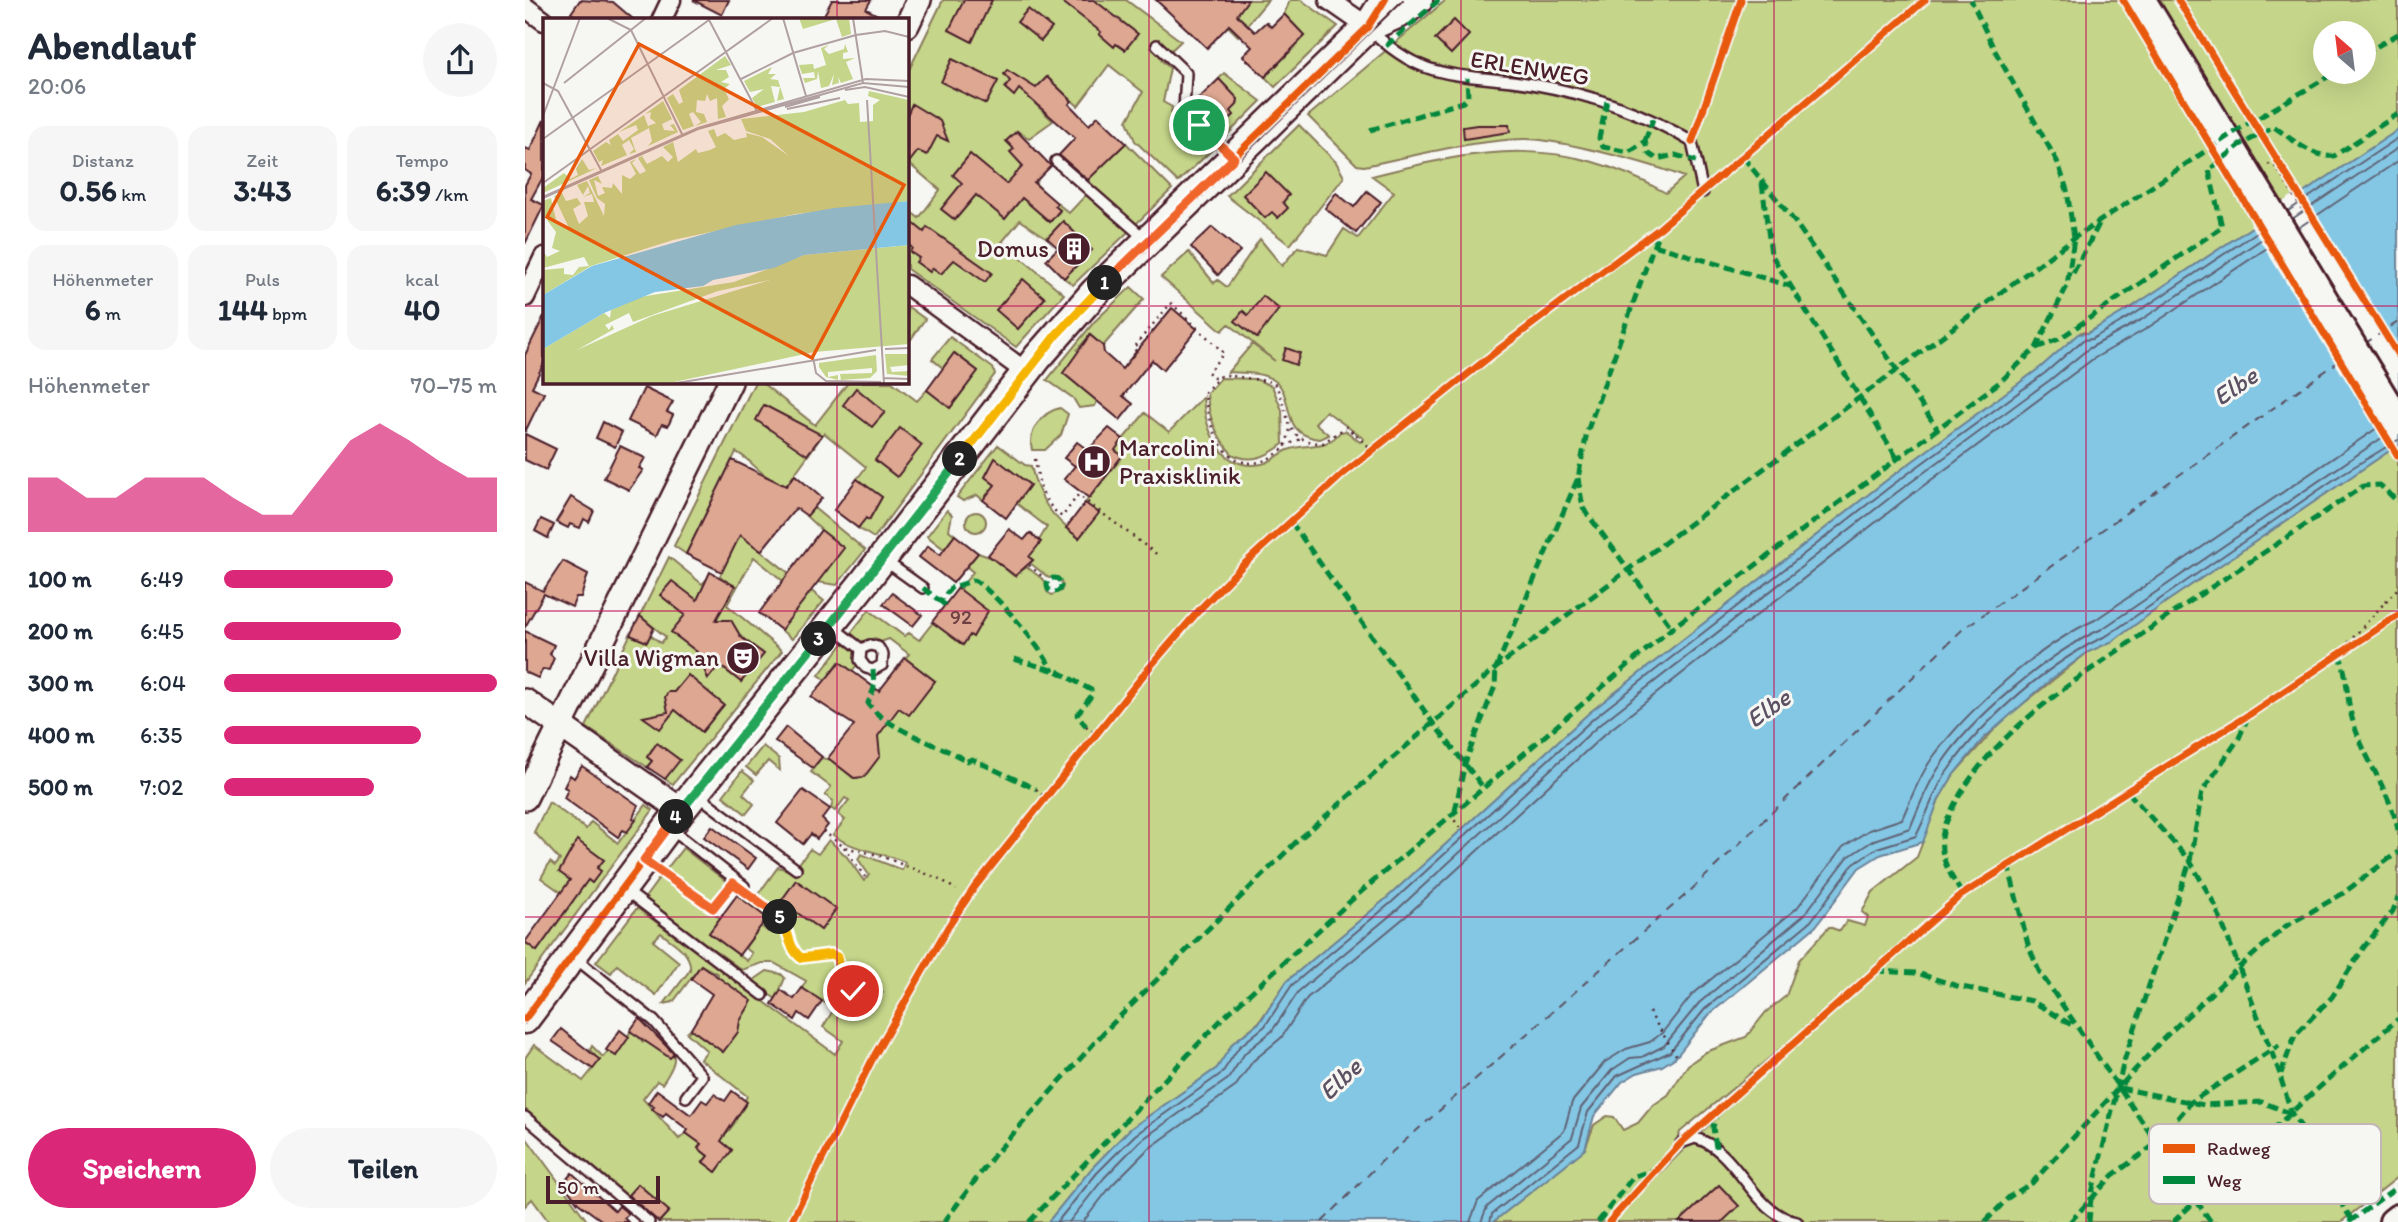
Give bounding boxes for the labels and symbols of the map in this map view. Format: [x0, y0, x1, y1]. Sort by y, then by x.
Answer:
inset map [543, 18, 908, 383]
north arrow [2313, 21, 2377, 84]
street label: ERLENWEG [1469, 44, 1592, 91]
pin [1169, 95, 1229, 155]
building icon: Domus [1055, 230, 1093, 268]
place label: Domus [977, 234, 1049, 263]
pin: 1 [1087, 266, 1123, 300]
water label: Elbe [2206, 359, 2265, 413]
place label: Marcolini Praxisklinik [1119, 433, 1241, 490]
pin: 2 [943, 442, 977, 476]
hospital icon: Marcolini Praxisklinik [1075, 443, 1113, 481]
house number: 92 [950, 604, 972, 629]
pin: 3 [801, 622, 837, 656]
theatre icon: Villa Wigman [724, 639, 762, 677]
place label: Villa Wigman [584, 643, 719, 672]
water label: Elbe [1739, 680, 1798, 735]
pin: 4 [659, 800, 693, 834]
pin: 5 [763, 900, 797, 934]
pin [823, 961, 883, 1021]
water label: Elbe [1312, 1050, 1369, 1107]
legend [2149, 1124, 2381, 1204]
text: Radweg [2207, 1137, 2271, 1160]
text: Weg [2207, 1169, 2242, 1192]
scale bar [546, 1173, 660, 1205]

